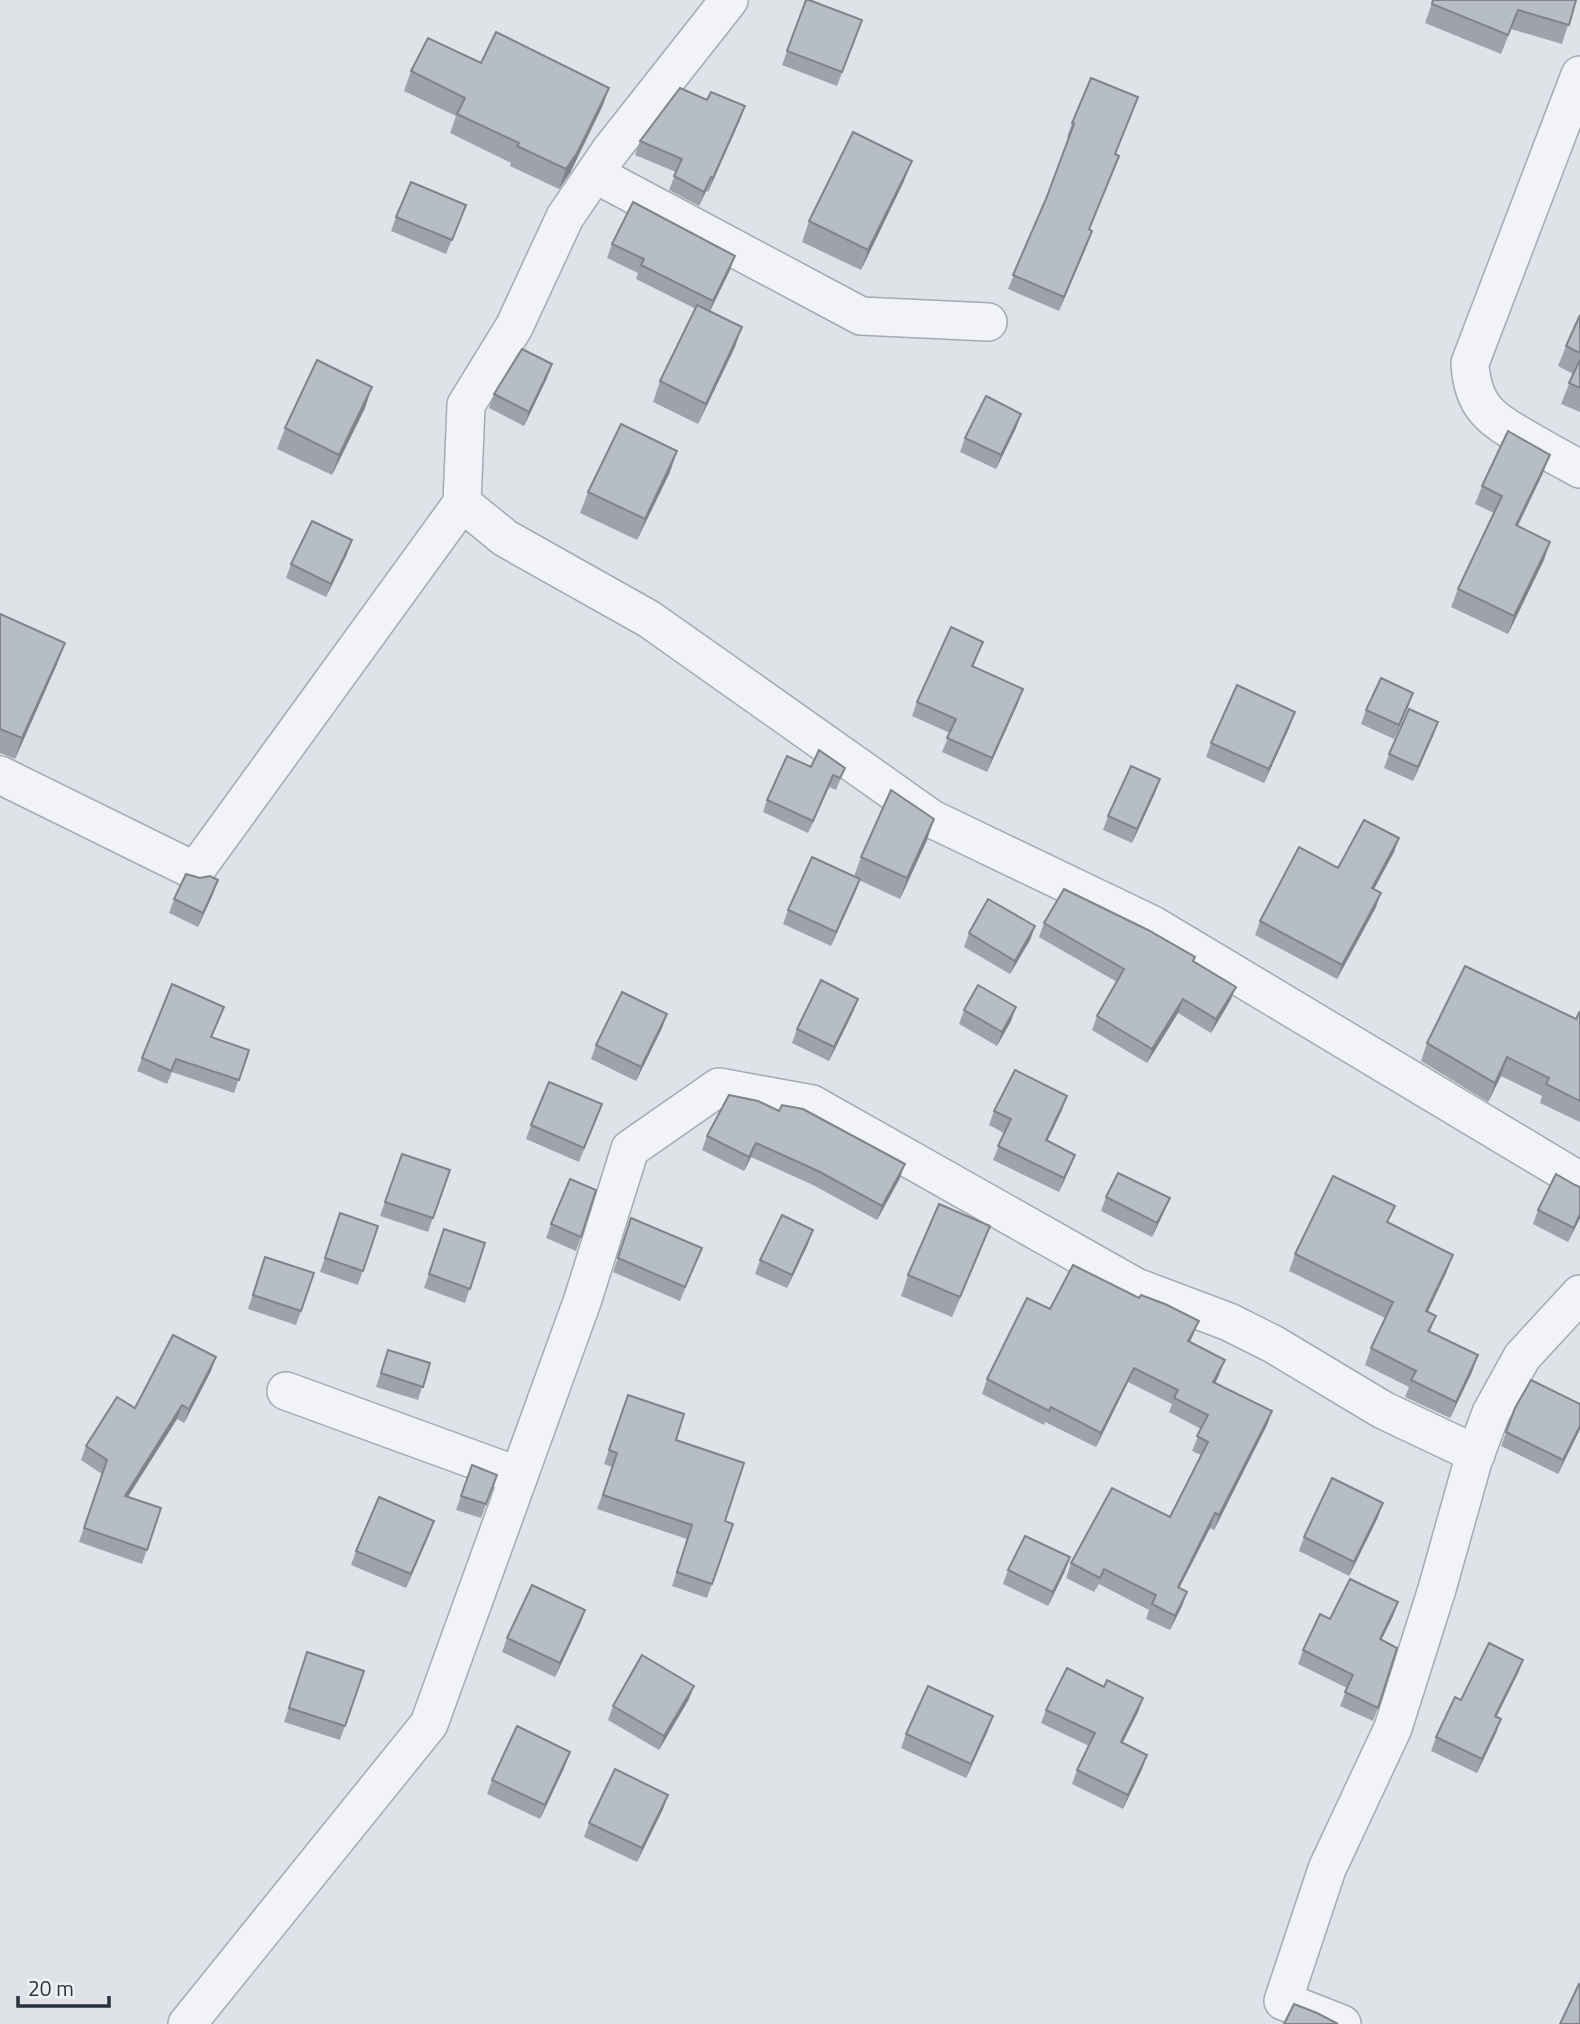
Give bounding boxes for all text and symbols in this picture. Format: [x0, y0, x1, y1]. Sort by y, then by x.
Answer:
scale bar [18, 1965, 108, 2009]
text: 20 m [28, 1972, 74, 2004]

